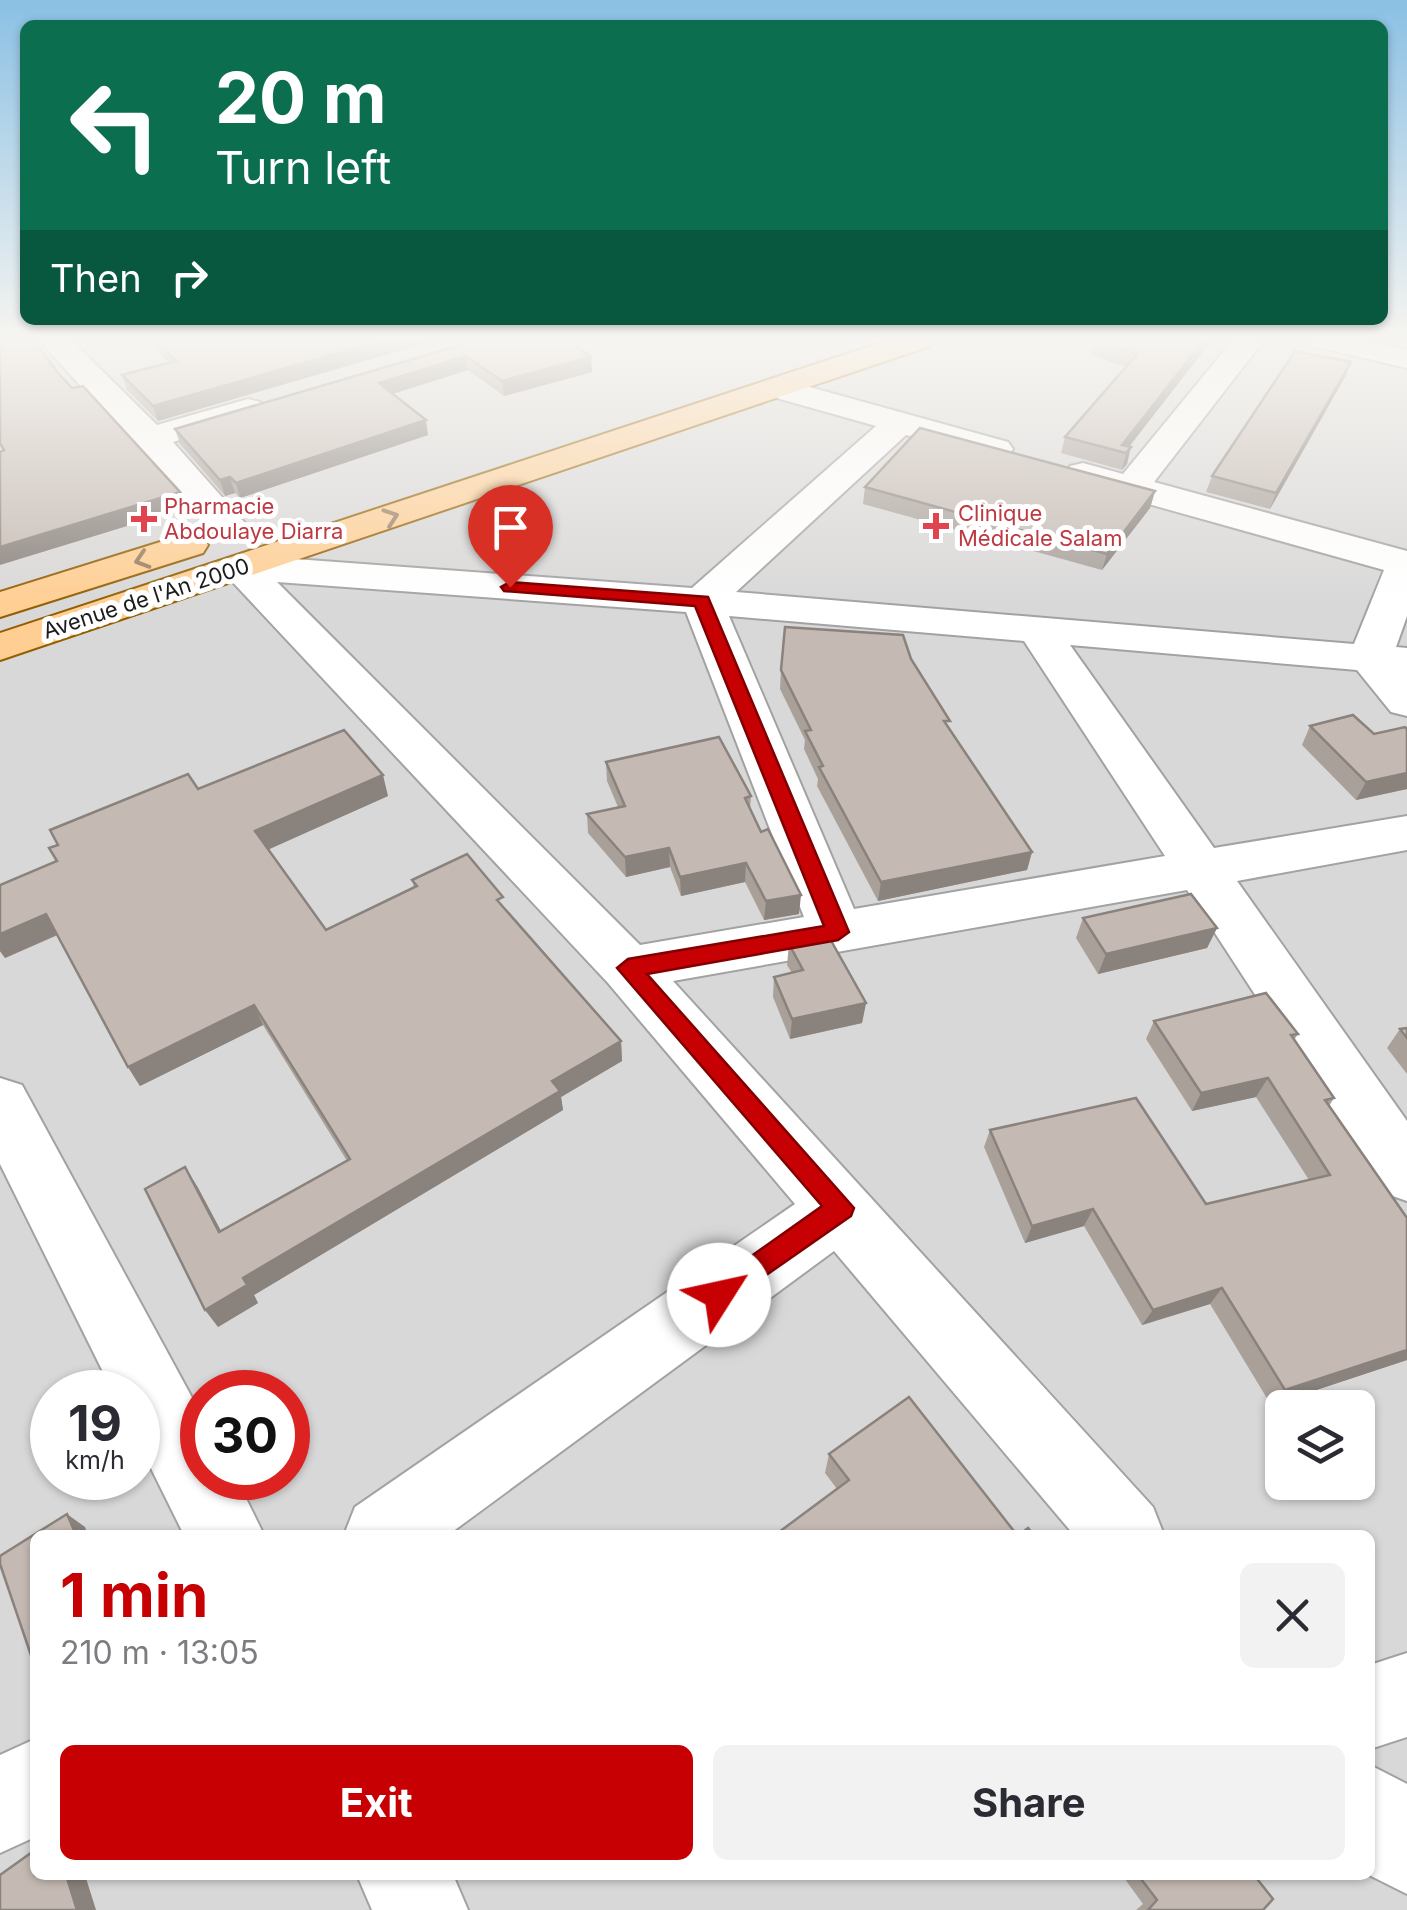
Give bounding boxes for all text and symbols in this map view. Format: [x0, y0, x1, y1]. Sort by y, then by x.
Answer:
text: 20 m [215, 55, 387, 140]
icon: left [50, 60, 180, 190]
text: Turn left [215, 140, 391, 195]
icon: right [162, 250, 217, 305]
text: Then [50, 255, 142, 301]
pin [468, 485, 553, 588]
place label: Pharmacie Abdoulaye Diarra [164, 493, 343, 544]
icon: arrive [483, 500, 538, 555]
place label: Clinique Médicale Salam [958, 500, 1122, 551]
marker: Pharmacie Abdoulaye Diarra [133, 508, 155, 530]
one-way arrow [382, 508, 399, 528]
marker: Clinique Médicale Salam [923, 513, 949, 539]
one-way arrow [134, 548, 151, 568]
street label: Avenue de l'An 2000 [39, 552, 253, 644]
position arrow [667, 1243, 771, 1347]
speed limit sign: 30 [180, 1370, 310, 1500]
map controls [1265, 1390, 1375, 1500]
button: layers [1265, 1390, 1375, 1500]
text: 19 [68, 1393, 122, 1453]
text: km/h [65, 1445, 125, 1475]
text: 1 min [60, 1559, 208, 1631]
button: close [1240, 1563, 1345, 1668]
text: 210 m · 13:05 [60, 1633, 259, 1672]
button: Exit [60, 1745, 693, 1860]
button: Share [713, 1745, 1345, 1860]

